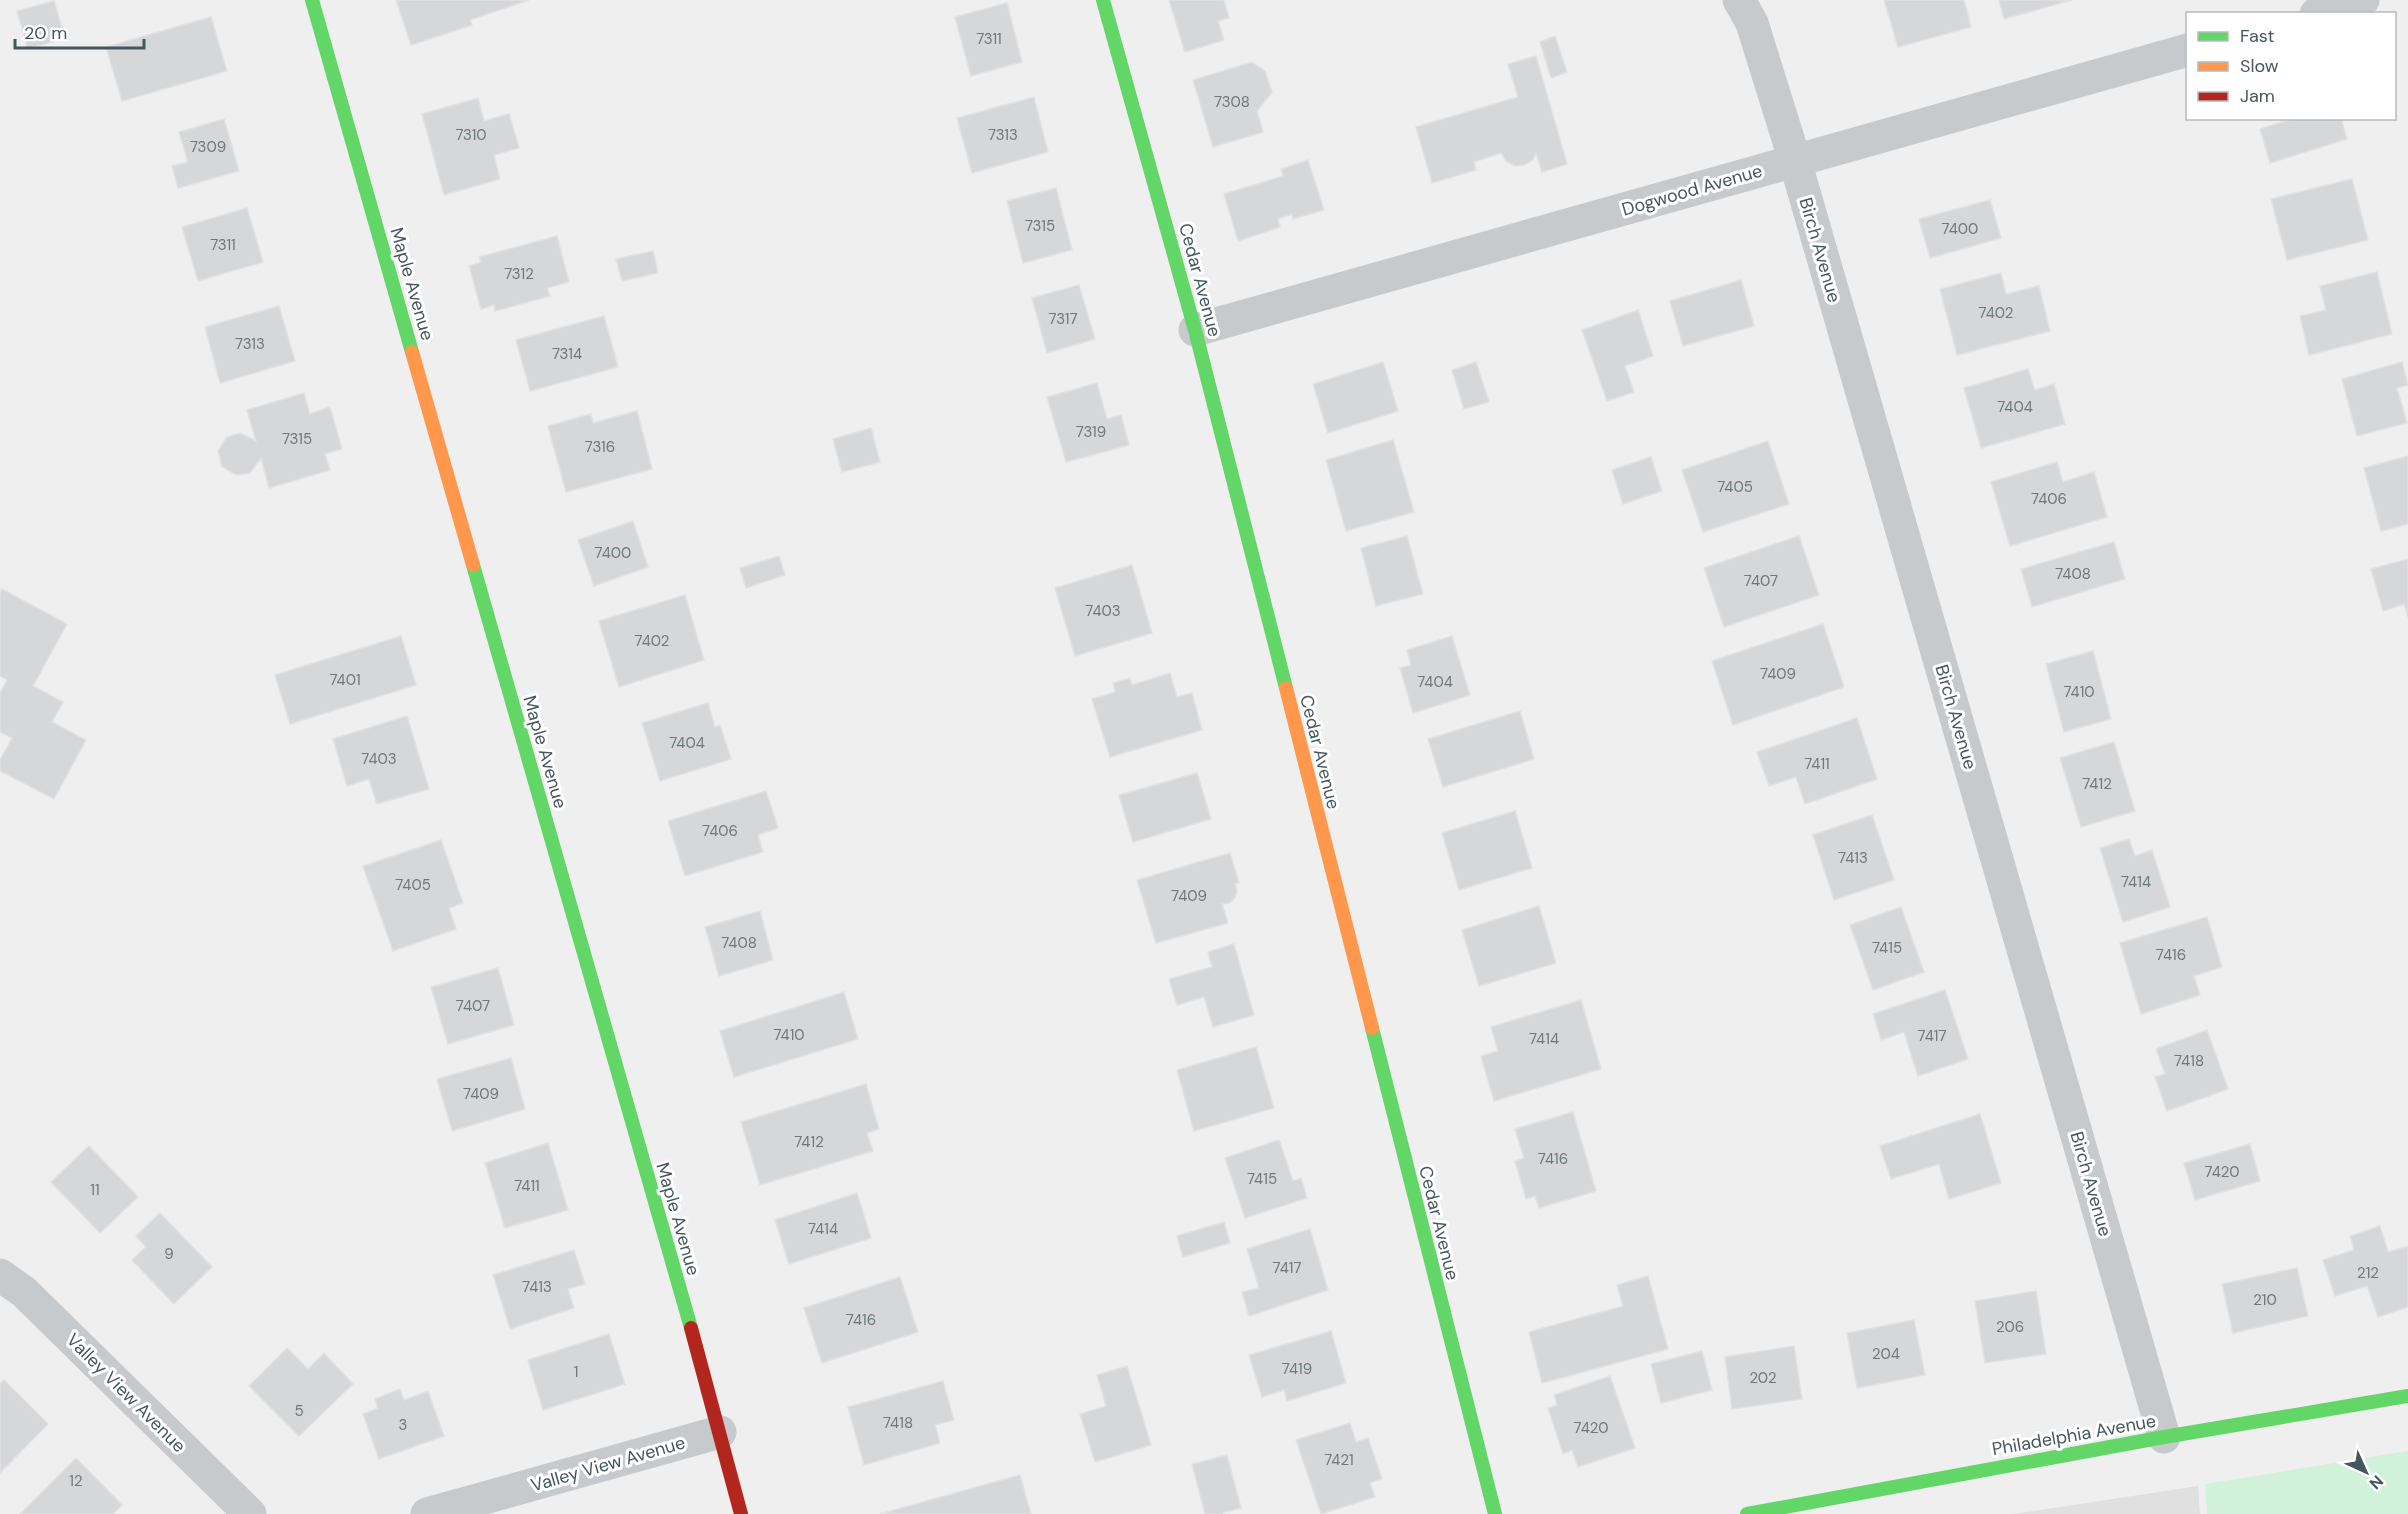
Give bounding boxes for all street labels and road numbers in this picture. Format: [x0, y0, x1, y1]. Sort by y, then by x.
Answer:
street label: Dogwood Avenue [1619, 159, 1765, 221]
street label: Birch Avenue [1794, 195, 1846, 305]
street label: Cedar Avenue [1173, 220, 1227, 340]
street label: Maple Avenue [384, 225, 440, 343]
street label: Birch Avenue [1930, 662, 1982, 772]
street label: Cedar Avenue [1294, 692, 1346, 812]
street label: Maple Avenue [517, 693, 573, 811]
street label: Birch Avenue [2065, 1129, 2117, 1239]
street label: Maple Avenue [650, 1160, 706, 1278]
street label: Cedar Avenue [1413, 1163, 1465, 1283]
street label: Valley View Avenue [61, 1328, 191, 1458]
street label: Philadelphia Avenue [1990, 1409, 2158, 1461]
street label: Valley View Avenue [528, 1430, 688, 1498]

